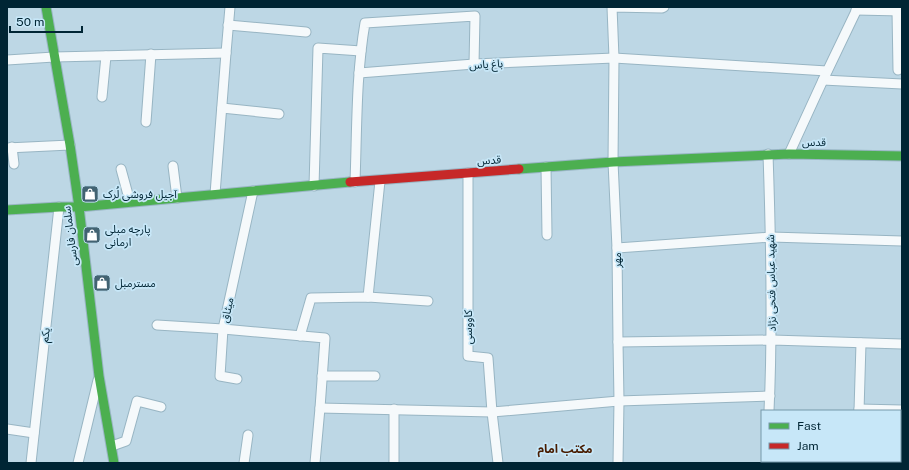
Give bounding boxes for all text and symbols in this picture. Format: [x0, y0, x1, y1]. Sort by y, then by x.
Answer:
scale bar [10, 8, 82, 34]
text: 50 m [16, 15, 44, 29]
street label: باغ یاس [469, 57, 504, 73]
street label: قدس [802, 136, 826, 149]
street label: قدس [477, 153, 502, 168]
shop icon: آجیل فروشی لُرک [80, 184, 100, 204]
place label: آجیل فروشی لُرک [103, 186, 178, 201]
street label: سلمان فارسی [60, 205, 81, 267]
place label: پارچه مبلی ارمانی [105, 223, 151, 249]
shop icon: پارچه مبلی ارمانی [82, 225, 102, 245]
street label: شهید عباس فتحی نژاد [764, 234, 779, 332]
street label: مهر [611, 252, 624, 269]
shop icon: مسترمبل [92, 273, 112, 293]
place label: مسترمبل [115, 277, 156, 290]
street label: میثاق [218, 296, 237, 324]
street label: کاووسی [462, 309, 475, 344]
street label: یکم [38, 327, 55, 344]
legend [761, 410, 901, 462]
text: Fast [797, 419, 822, 433]
text: Jam [797, 439, 819, 453]
district label: مکتب امام [537, 442, 593, 458]

